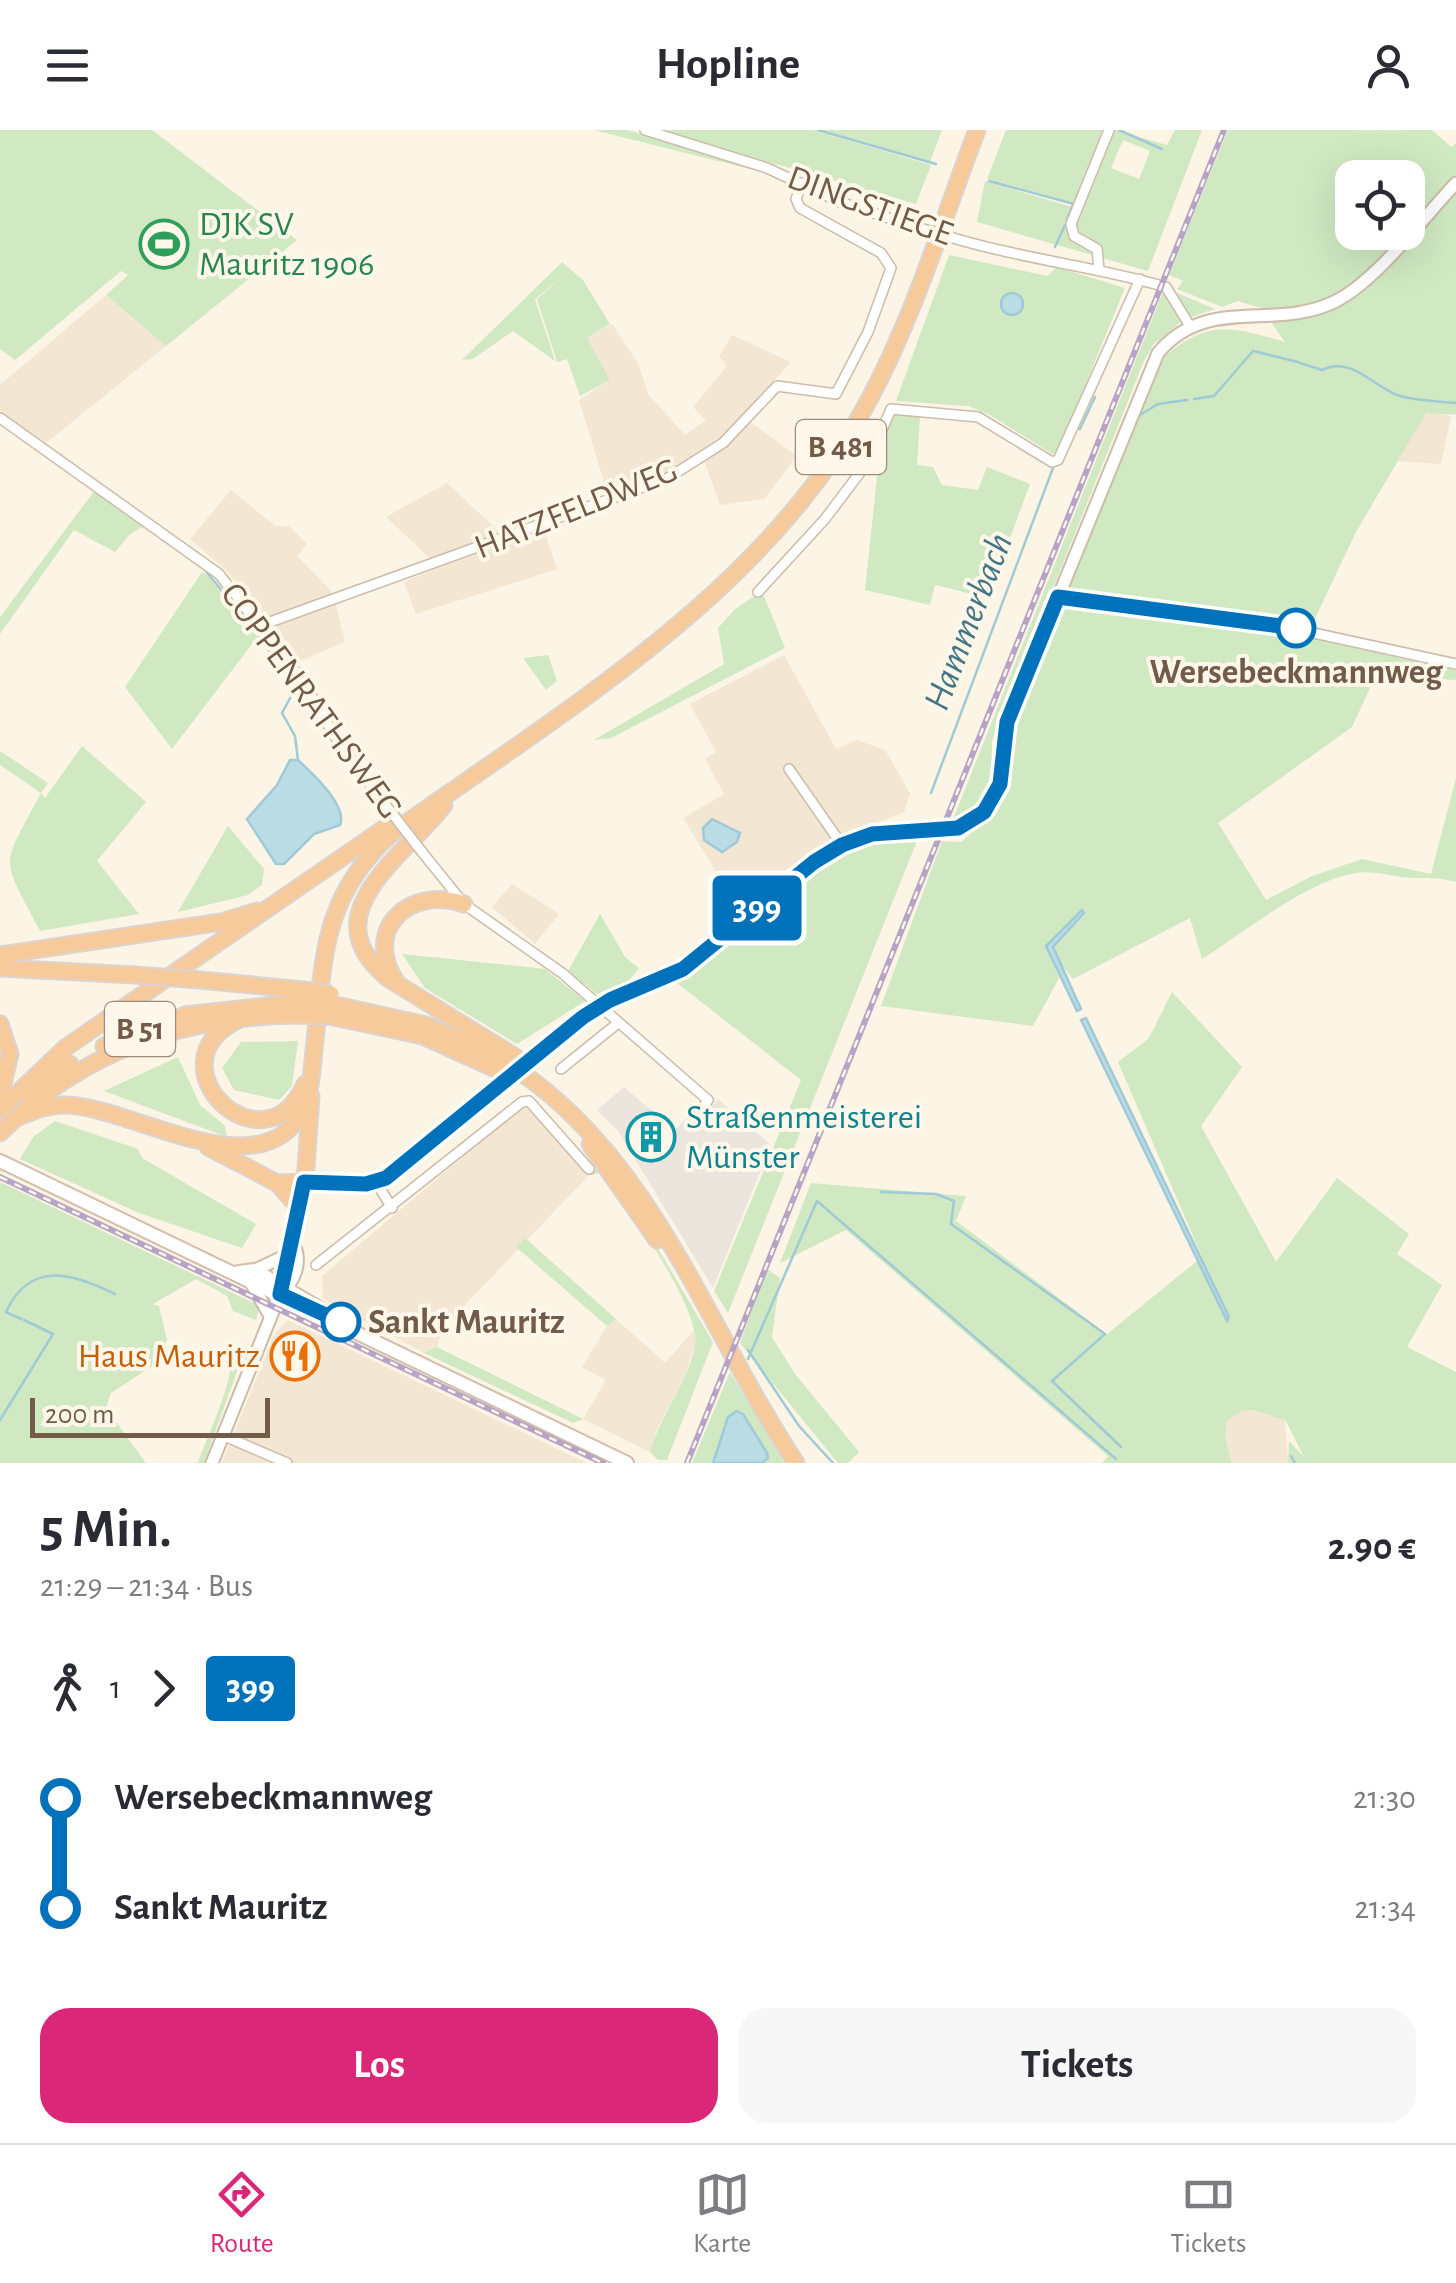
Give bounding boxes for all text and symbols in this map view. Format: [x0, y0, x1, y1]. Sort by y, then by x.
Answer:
icon: menu [40, 38, 95, 93]
icon: person [1361, 38, 1416, 93]
text: Hopline [656, 42, 800, 87]
street label: DINGSTIEGE [783, 160, 957, 252]
map controls [1335, 160, 1425, 250]
button: locate [1335, 160, 1425, 250]
place label: DJK SV Mauritz 1906 [199, 207, 375, 282]
sports icon: DJK SV Mauritz 1906 [138, 218, 190, 270]
road number: B 481 [796, 420, 886, 474]
street label: HATZFELDWEG [470, 452, 682, 566]
water label: Hammerbach [918, 528, 1020, 716]
street label: COPPENRATHSWEG [214, 577, 408, 825]
marker: Wersebeckmannweg [1277, 609, 1315, 647]
place label: Wersebeckmannweg [1150, 655, 1443, 690]
line badge: 399 [700, 876, 814, 940]
text: 399 [733, 891, 781, 926]
road number: B 51 [105, 1002, 175, 1056]
place label: Straßenmeisterei Münster [686, 1100, 922, 1175]
building icon: Straßenmeisterei Münster [625, 1111, 677, 1163]
marker: Sankt Mauritz [322, 1303, 360, 1341]
place label: Sankt Mauritz [368, 1305, 565, 1340]
restaurant icon: Haus Mauritz [269, 1330, 321, 1382]
place label: Haus Mauritz [78, 1339, 260, 1374]
scale bar [30, 1393, 270, 1438]
text: 200 m [45, 1401, 114, 1429]
text: 5 Min. [40, 1502, 172, 1557]
text: 2.90 € [1328, 1529, 1416, 1567]
text: 21:29 – 21:34 · Bus [40, 1570, 253, 1602]
icon: walk [40, 1661, 95, 1716]
icon: forward [136, 1661, 191, 1716]
text: 399 [226, 1671, 275, 1706]
text: 1 [110, 1672, 121, 1704]
text: Wersebeckmannweg [114, 1779, 432, 1817]
text: 21:30 [1353, 1782, 1416, 1814]
text: Sankt Mauritz [114, 1889, 328, 1927]
text: 21:34 [1355, 1892, 1416, 1924]
button: Los [40, 2008, 718, 2123]
button: Tickets [738, 2008, 1416, 2123]
tab: Route [210, 2167, 274, 2261]
tab: Karte [693, 2167, 751, 2261]
tab: Tickets [1171, 2167, 1246, 2261]

